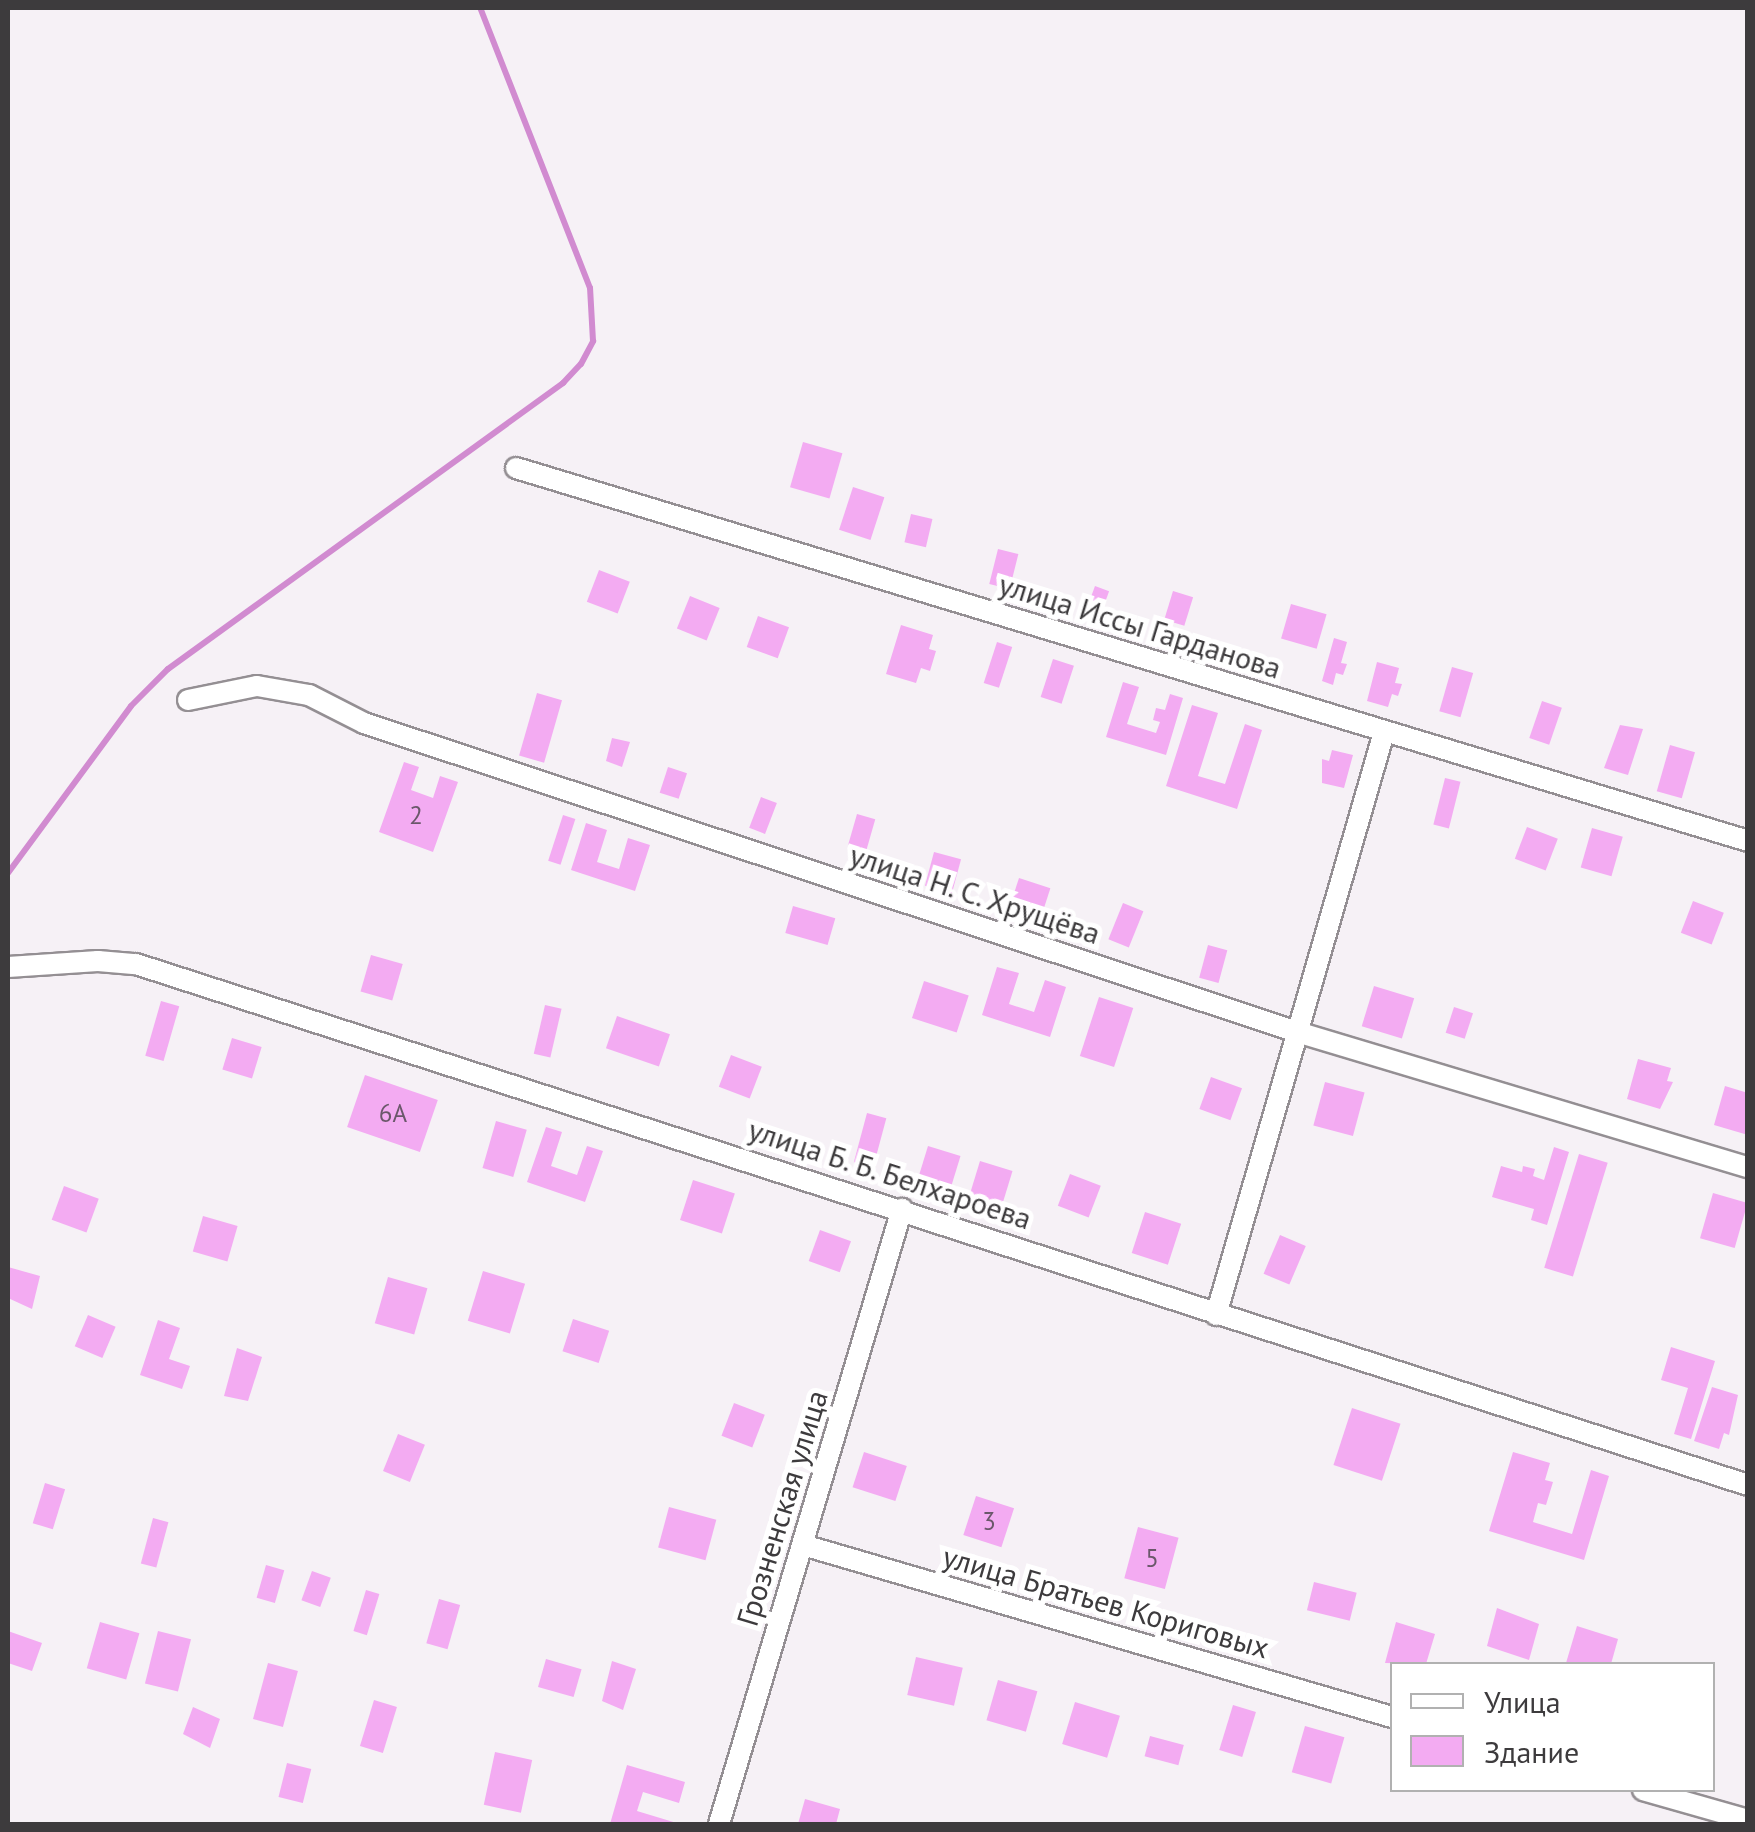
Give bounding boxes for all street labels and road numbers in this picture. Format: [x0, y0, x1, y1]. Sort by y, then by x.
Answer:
street label: улица Иссы Гарданова [995, 566, 1285, 686]
street label: улица Н. С. Хрущёва [843, 836, 1107, 952]
street label: улица Б. Б. Белхароева [742, 1111, 1038, 1237]
street label: Грозненская улица [729, 1386, 835, 1630]
street label: улица Братьев Кориговых [939, 1538, 1273, 1666]

